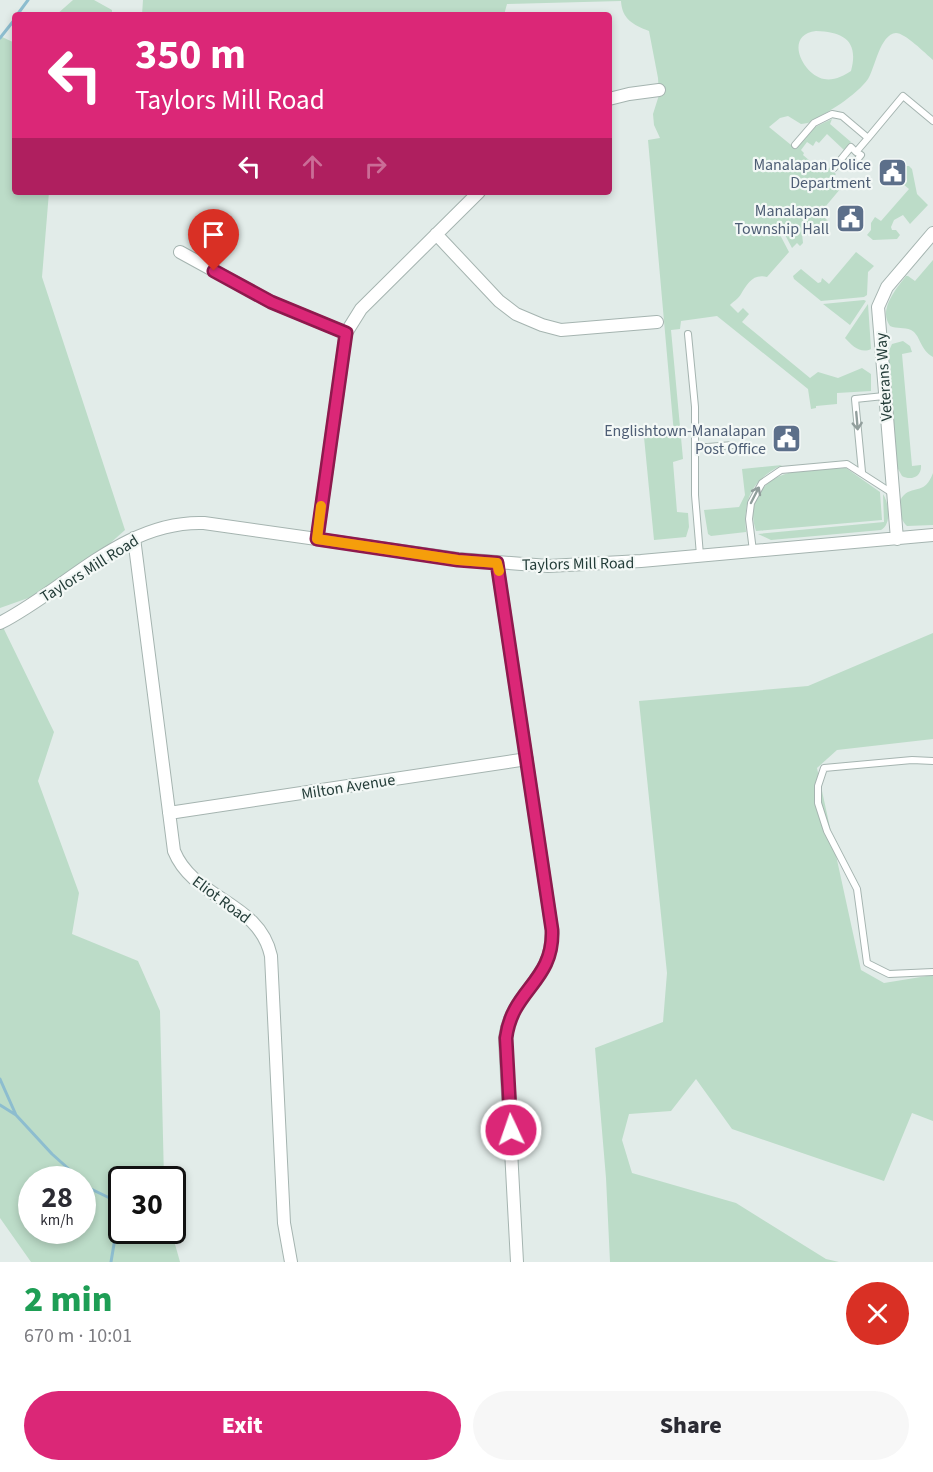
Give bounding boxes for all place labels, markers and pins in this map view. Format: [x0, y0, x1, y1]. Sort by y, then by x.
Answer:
place label: Manalapan Police Department [753, 154, 872, 194]
public building icon: Manalapan Police Department [876, 157, 908, 189]
place label: Manalapan Township Hall [735, 200, 829, 240]
public building icon: Manalapan Township Hall [834, 203, 866, 235]
pin [188, 209, 239, 271]
place label: Englishtown-Manalapan Post Office [604, 420, 766, 460]
public building icon: Englishtown-Manalapan Post Office [771, 423, 803, 455]

